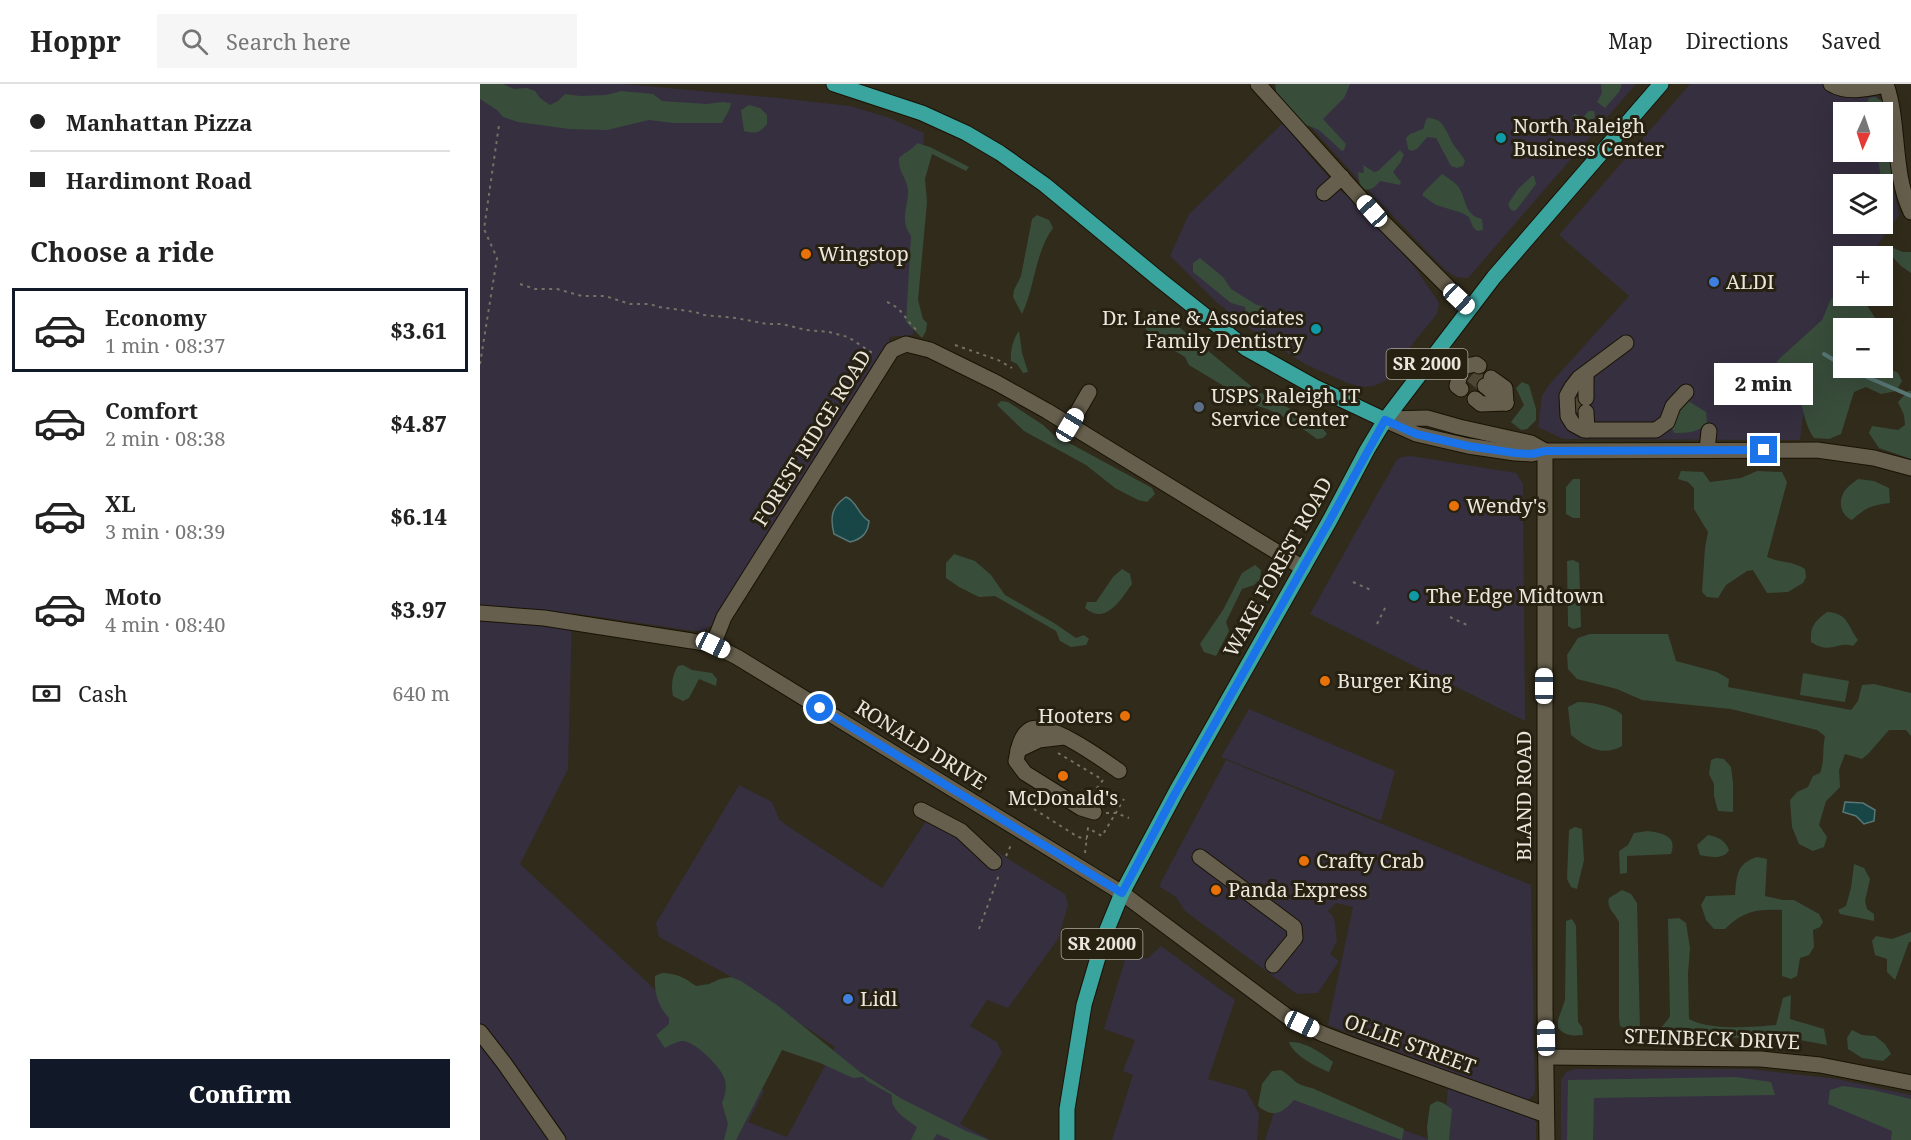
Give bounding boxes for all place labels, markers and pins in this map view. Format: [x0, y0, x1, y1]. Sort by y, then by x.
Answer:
place label: North Raleigh Business Center [1513, 112, 1665, 162]
marker: North Raleigh Business Center [1494, 131, 1508, 145]
place label: Wingstop [818, 240, 909, 267]
marker: Wingstop [799, 247, 813, 261]
place label: ALDI [1726, 268, 1774, 295]
marker: ALDI [1707, 275, 1721, 289]
place label: Dr. Lane & Associates Family Dentistry [1102, 304, 1305, 354]
marker: Dr. Lane & Associates Family Dentistry [1309, 322, 1323, 336]
place label: USPS Raleigh IT Service Center [1211, 382, 1360, 432]
marker: USPS Raleigh IT Service Center [1192, 400, 1206, 414]
place label: Wendy's [1466, 492, 1546, 519]
marker: Wendy's [1447, 499, 1461, 513]
place label: The Edge Midtown [1426, 582, 1605, 609]
marker: The Edge Midtown [1407, 589, 1421, 603]
place label: Burger King [1337, 667, 1453, 694]
marker: Burger King [1318, 674, 1332, 688]
place label: Hooters [1038, 702, 1113, 729]
marker: Hooters [1118, 709, 1132, 723]
marker: McDonald's [1056, 769, 1070, 783]
place label: McDonald's [1008, 784, 1118, 811]
place label: Crafty Crab [1316, 847, 1424, 874]
marker: Crafty Crab [1297, 854, 1311, 868]
place label: Panda Express [1228, 876, 1367, 903]
marker: Panda Express [1209, 883, 1223, 897]
place label: Lidl [860, 985, 897, 1012]
marker: Lidl [841, 992, 855, 1006]

